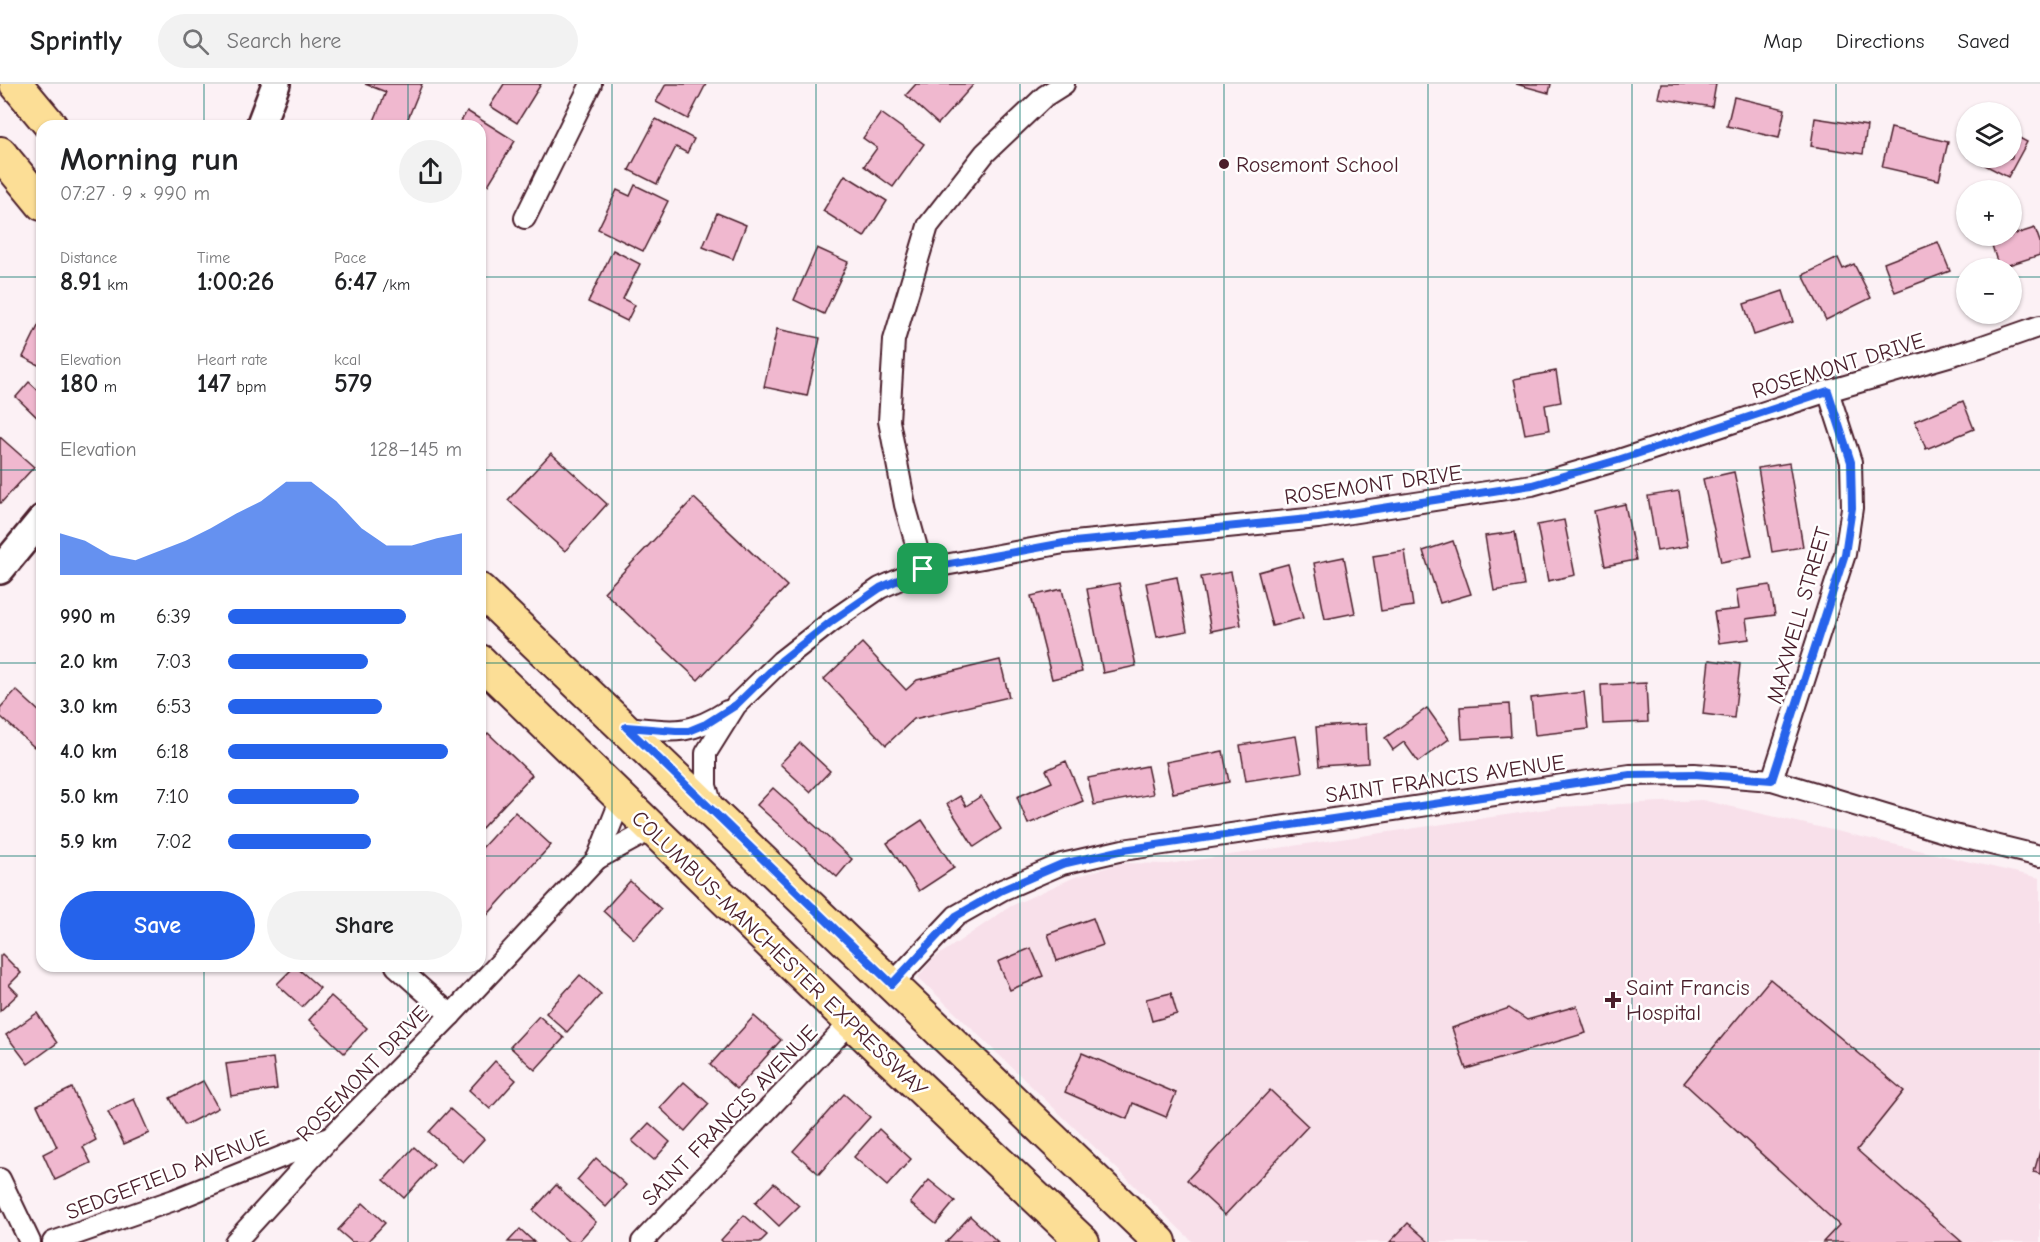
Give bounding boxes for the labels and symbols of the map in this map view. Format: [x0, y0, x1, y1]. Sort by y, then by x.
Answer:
place label: Rosemont School [1236, 152, 1399, 178]
marker: Rosemont School [1217, 157, 1231, 171]
street label: ROSEMONT DRIVE [1749, 327, 1928, 405]
street label: ROSEMONT DRIVE [1283, 460, 1464, 510]
street label: MAXWELL STREET [1761, 523, 1837, 707]
pin [897, 543, 948, 594]
street label: SAINT FRANCIS AVENUE [1324, 749, 1566, 809]
street label: COLUMBUS-MANCHESTER EXPRESSWAY [626, 805, 933, 1102]
place label: Saint Francis Hospital [1626, 975, 1750, 1026]
marker: Saint Francis Hospital [1604, 991, 1622, 1009]
street label: ROSEMONT DRIVE [291, 1000, 434, 1147]
street label: SAINT FRANCIS AVENUE [637, 1020, 823, 1212]
street label: SEDGEFIELD AVENUE [62, 1124, 272, 1226]

